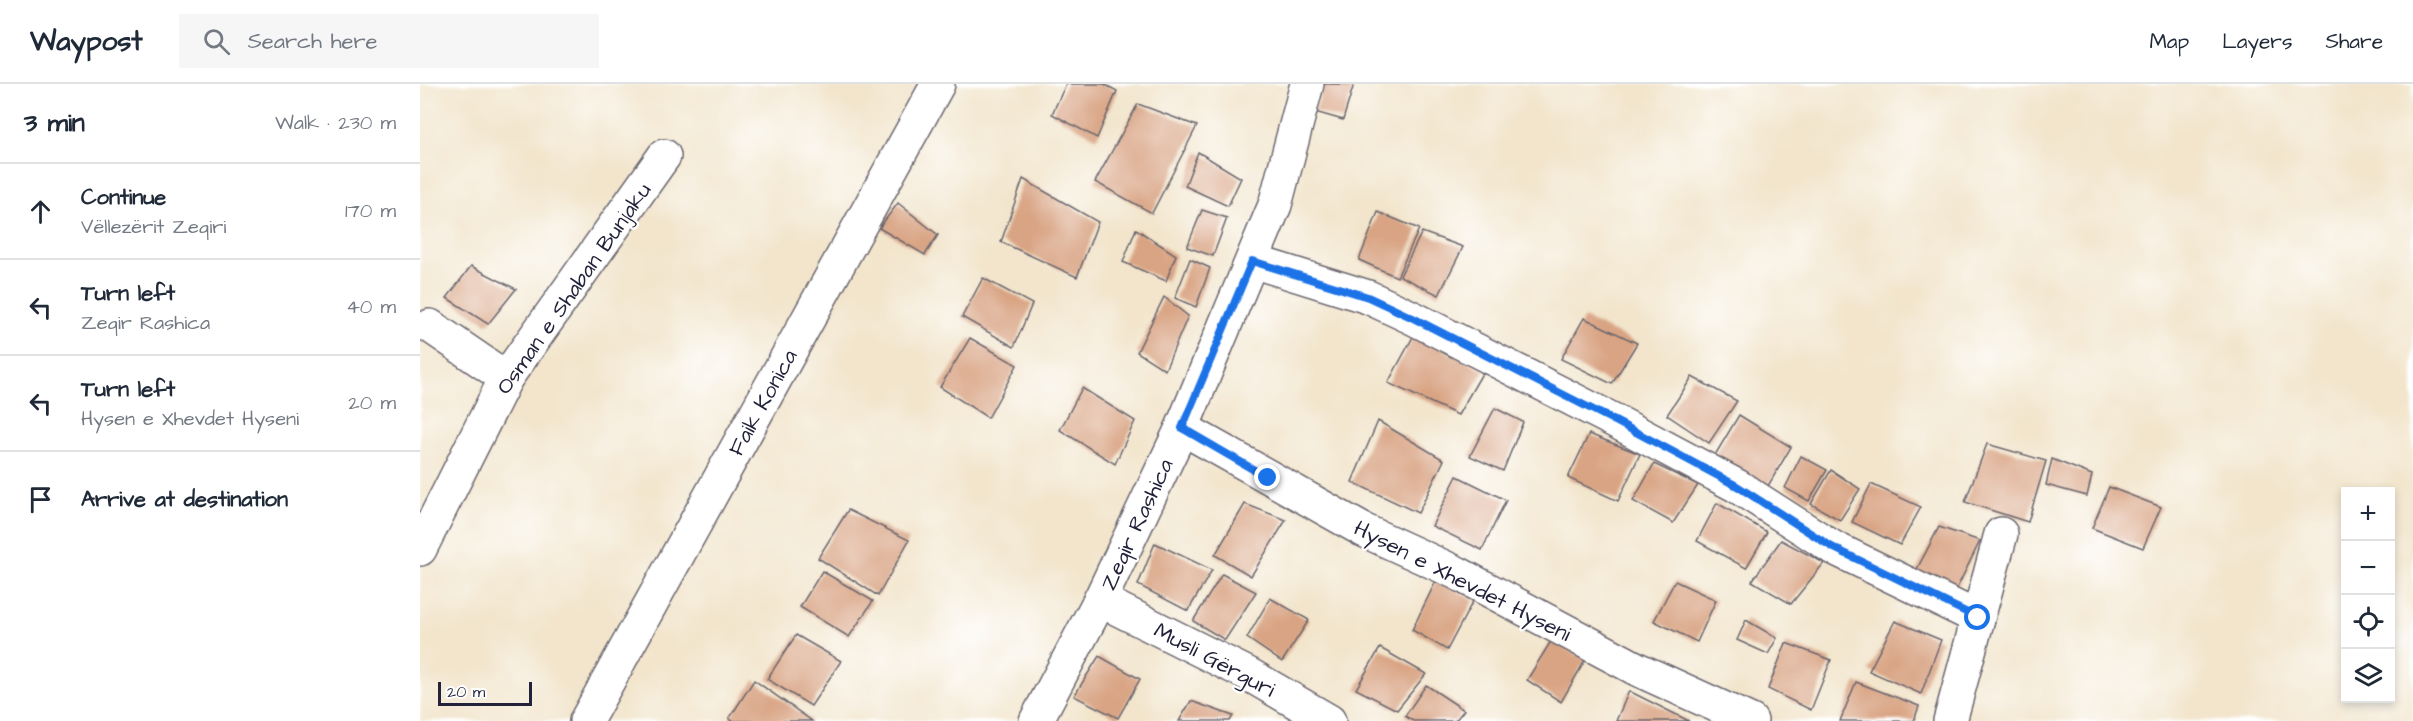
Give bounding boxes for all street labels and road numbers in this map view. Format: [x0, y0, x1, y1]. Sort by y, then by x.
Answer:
street label: Osman e Shaban Bunjaku [489, 177, 659, 401]
street label: Faik Konica [721, 344, 805, 462]
street label: Zeqir Rashica [1093, 454, 1181, 596]
street label: Hysen e Xhevdet Hyseni [1348, 513, 1576, 650]
street label: Musli Gërguri [1148, 615, 1280, 706]

